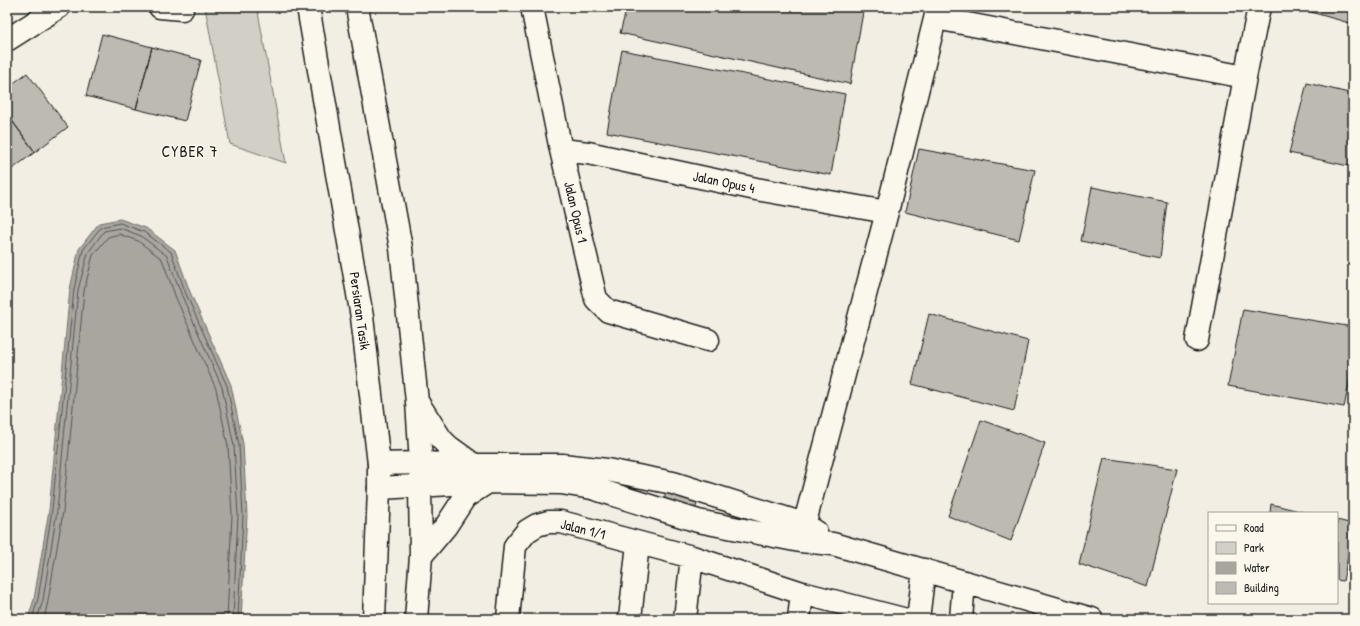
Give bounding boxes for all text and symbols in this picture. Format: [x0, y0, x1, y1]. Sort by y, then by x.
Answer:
district label: CYBER 7 [162, 140, 218, 162]
street label: Jalan Opus 4 [691, 166, 757, 198]
street label: Jalan Opus 1 [559, 179, 593, 245]
street label: Persiaran Tasik [346, 271, 375, 351]
legend [1208, 512, 1338, 604]
street label: Jalan 1/1 [559, 514, 608, 543]
text: Road [1244, 519, 1264, 536]
text: Park [1244, 539, 1264, 556]
text: Water [1244, 559, 1270, 576]
text: Building [1244, 579, 1279, 596]

